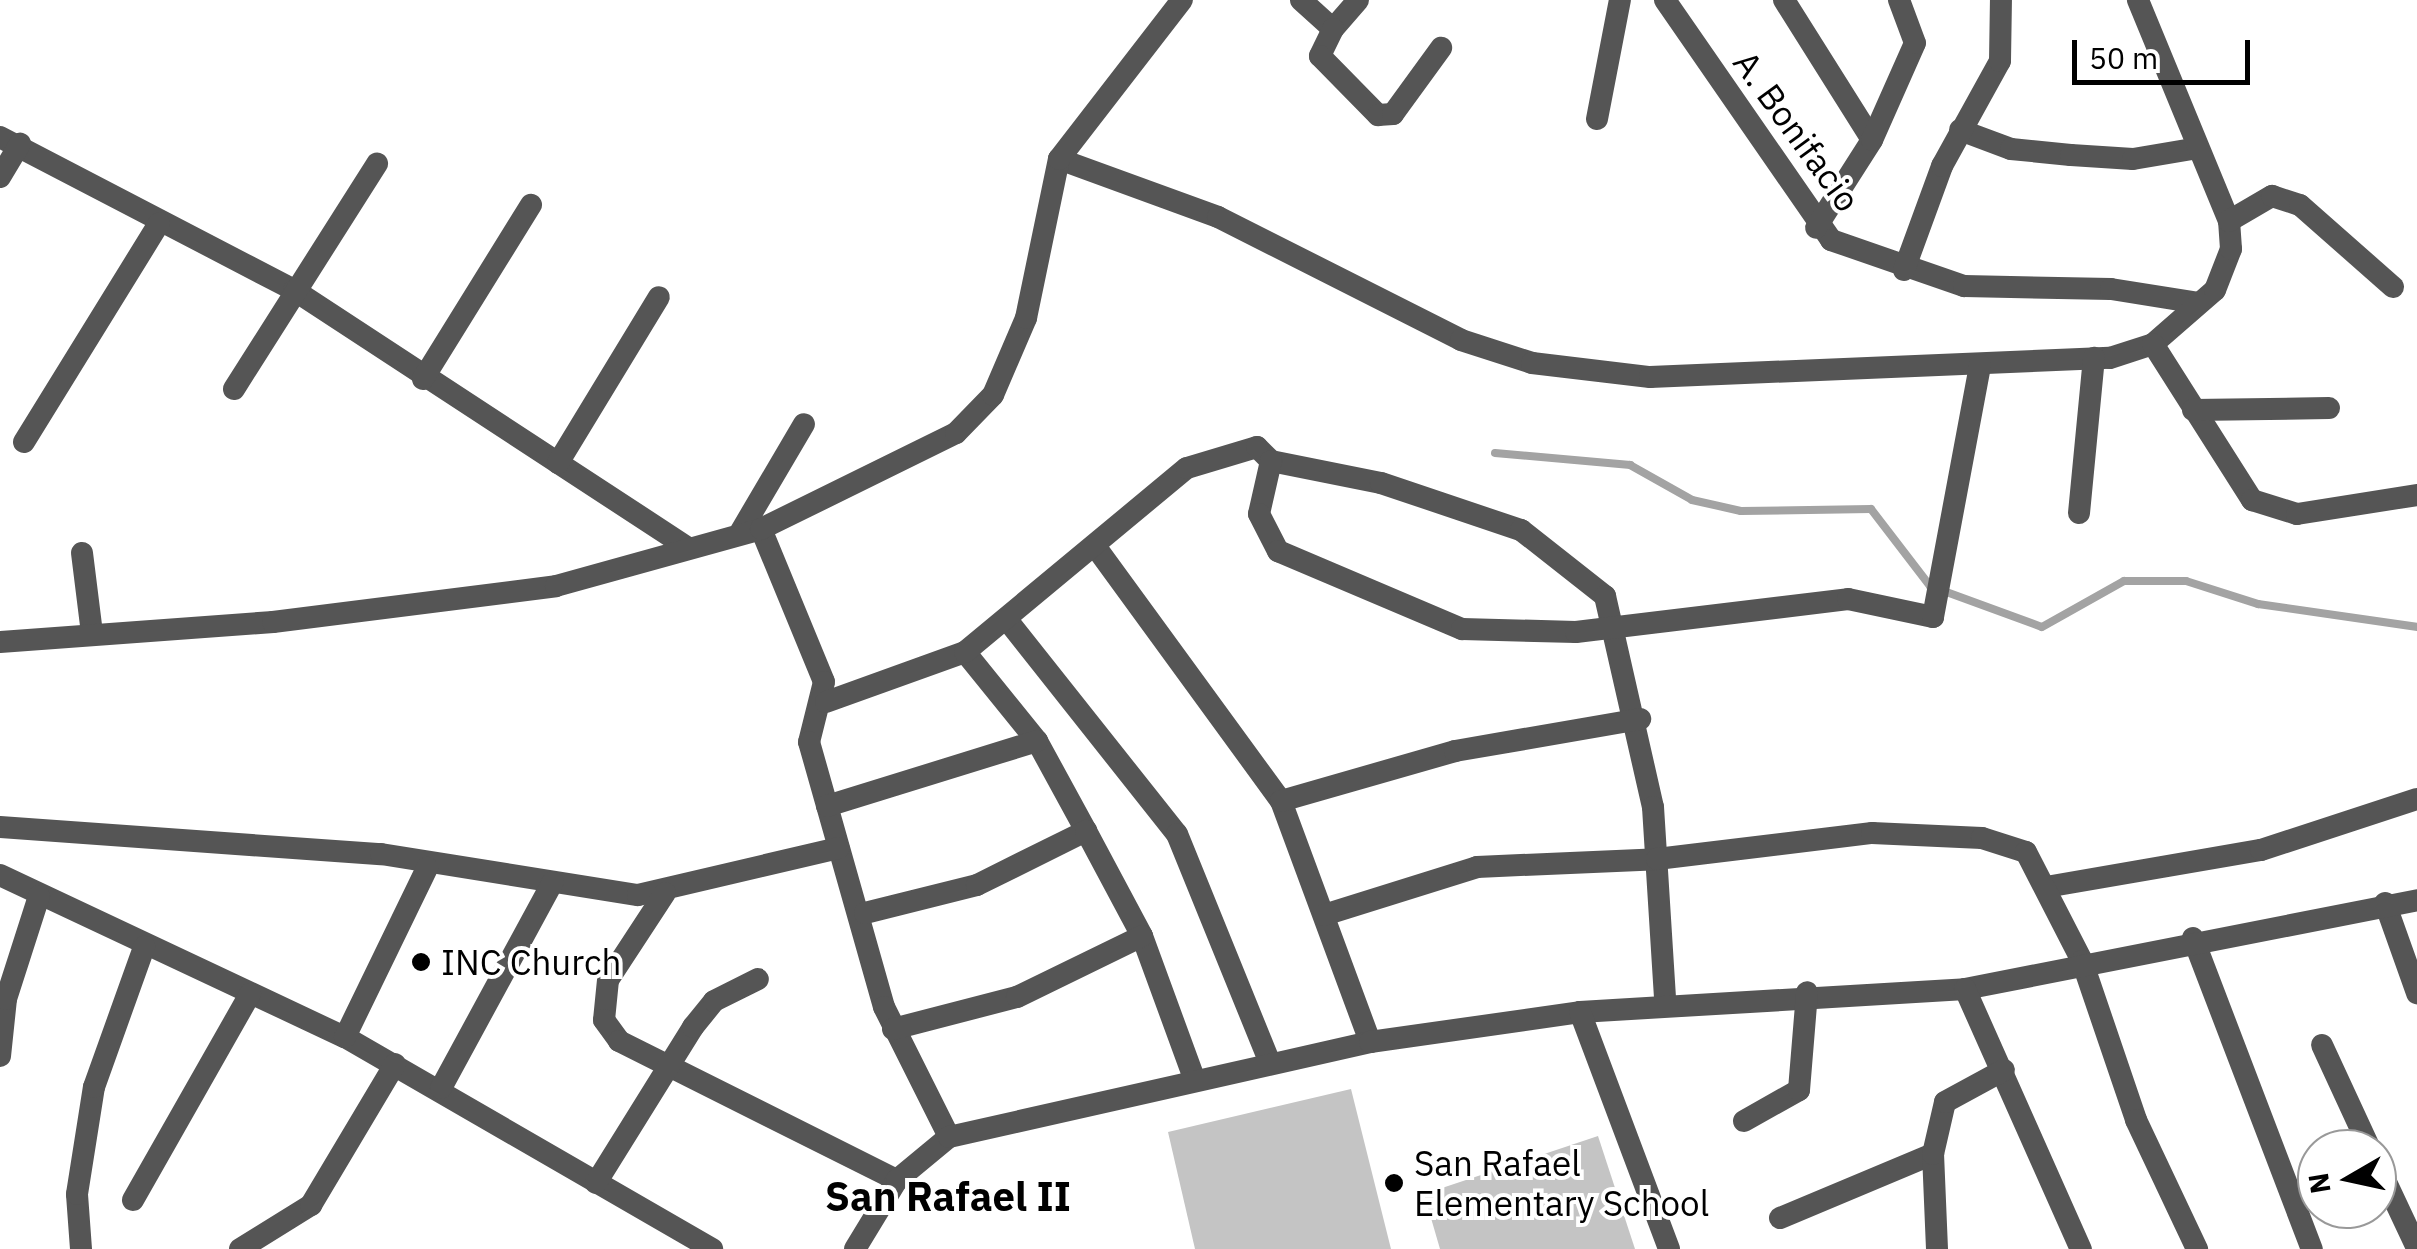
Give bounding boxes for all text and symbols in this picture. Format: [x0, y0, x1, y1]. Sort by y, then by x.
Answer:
scale bar [2077, 20, 2254, 82]
text: 50 m [2089, 38, 2158, 77]
street label: A. Bonifacio [1725, 43, 1869, 219]
place label: INC Church [441, 941, 621, 983]
marker: INC Church [410, 951, 432, 973]
north arrow [2297, 1129, 2397, 1229]
place label: San Rafael Elementary School [1414, 1142, 1709, 1224]
text: N [2299, 1171, 2339, 1196]
district label: San Rafael II [825, 1172, 1071, 1220]
marker: San Rafael Elementary School [1383, 1172, 1405, 1194]

